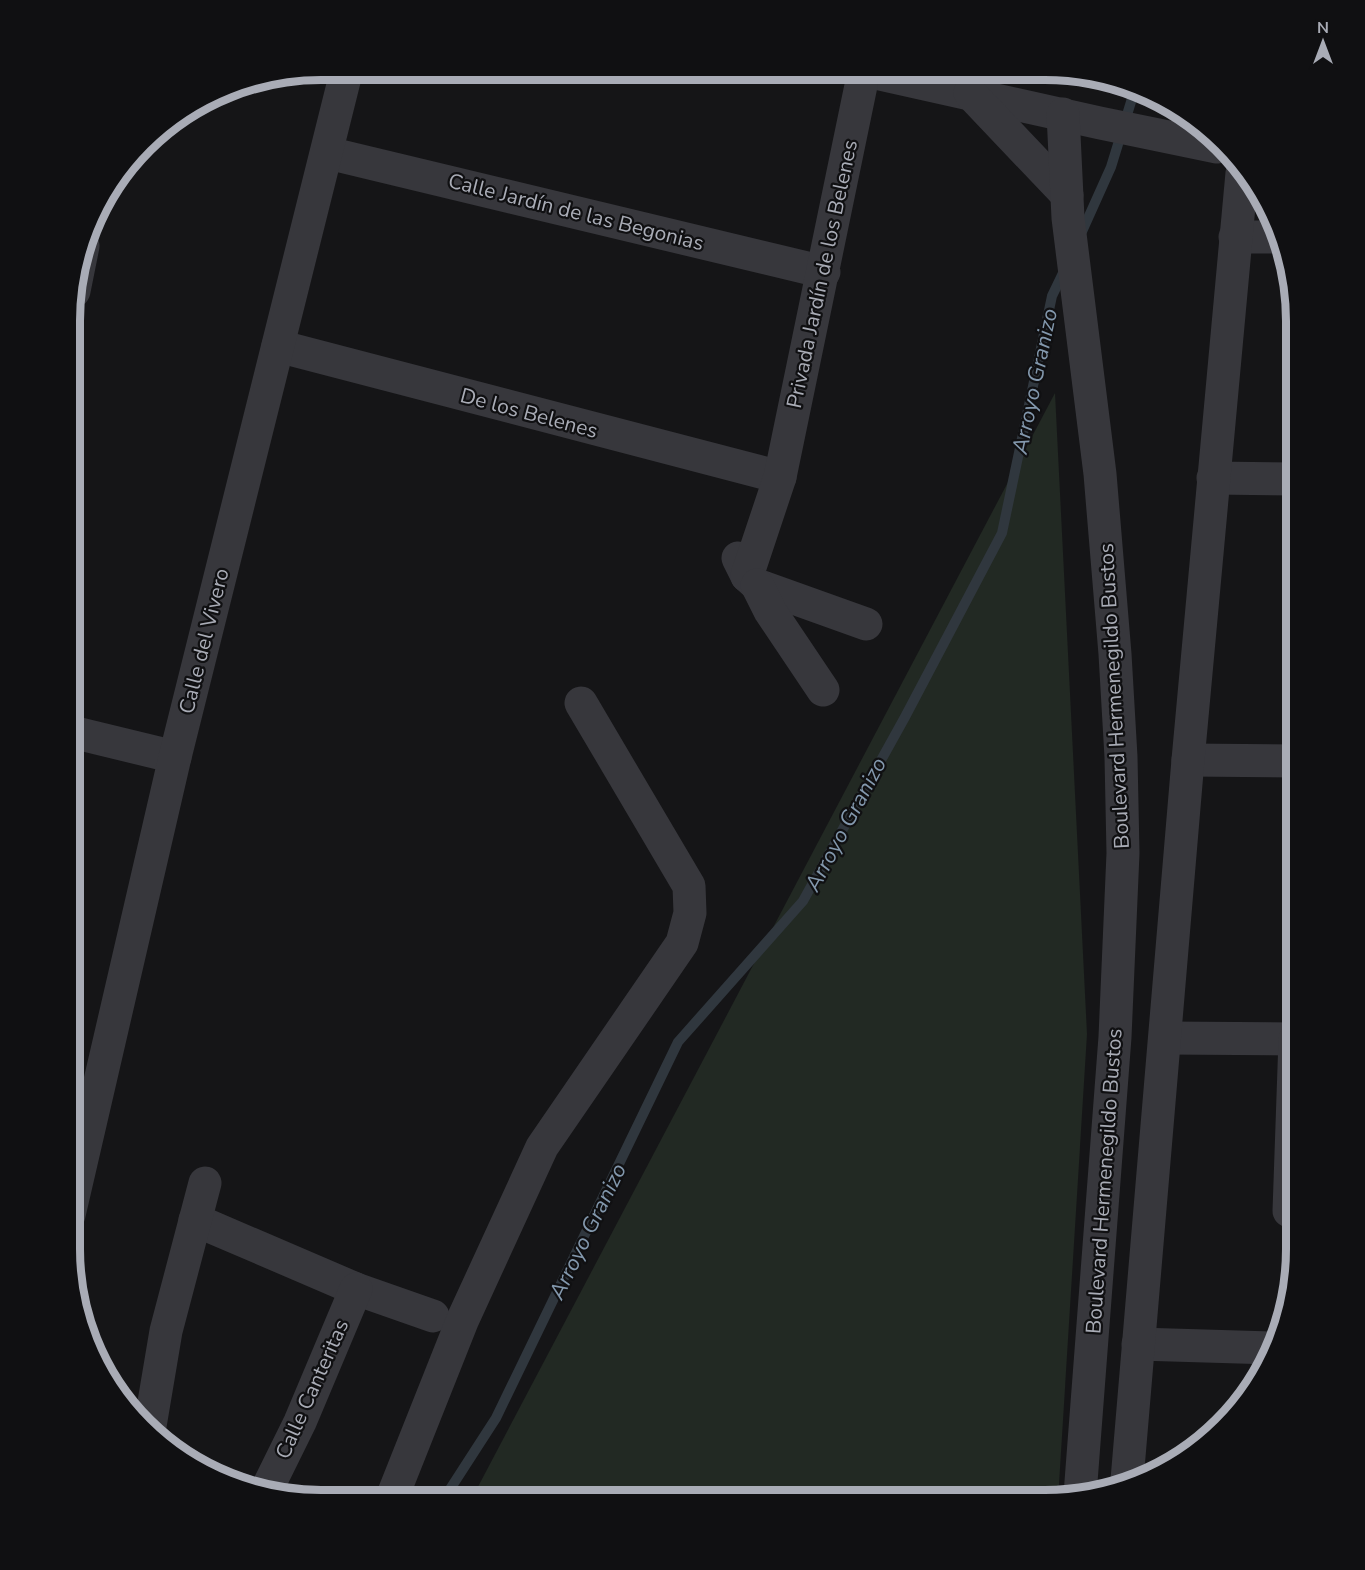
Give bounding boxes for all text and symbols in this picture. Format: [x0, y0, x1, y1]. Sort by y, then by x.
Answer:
north arrow [1293, 12, 1353, 72]
text: N [1317, 17, 1329, 39]
street label: Privada Jardín de los Belenes [780, 137, 864, 411]
street label: Calle Jardín de las Begonias [445, 167, 707, 257]
water label: Arroyo Granizo [1005, 306, 1065, 458]
street label: De los Belenes [457, 381, 601, 445]
street label: Boulevard Hermenegildo Bustos [1092, 542, 1136, 850]
street label: Calle del Vivero [172, 565, 236, 717]
water label: Arroyo Granizo [797, 752, 894, 898]
street label: Boulevard Hermenegildo Bustos [1079, 1027, 1129, 1335]
water label: Arroyo Granizo [542, 1158, 634, 1305]
street label: Calle Canteritas [269, 1315, 355, 1463]

